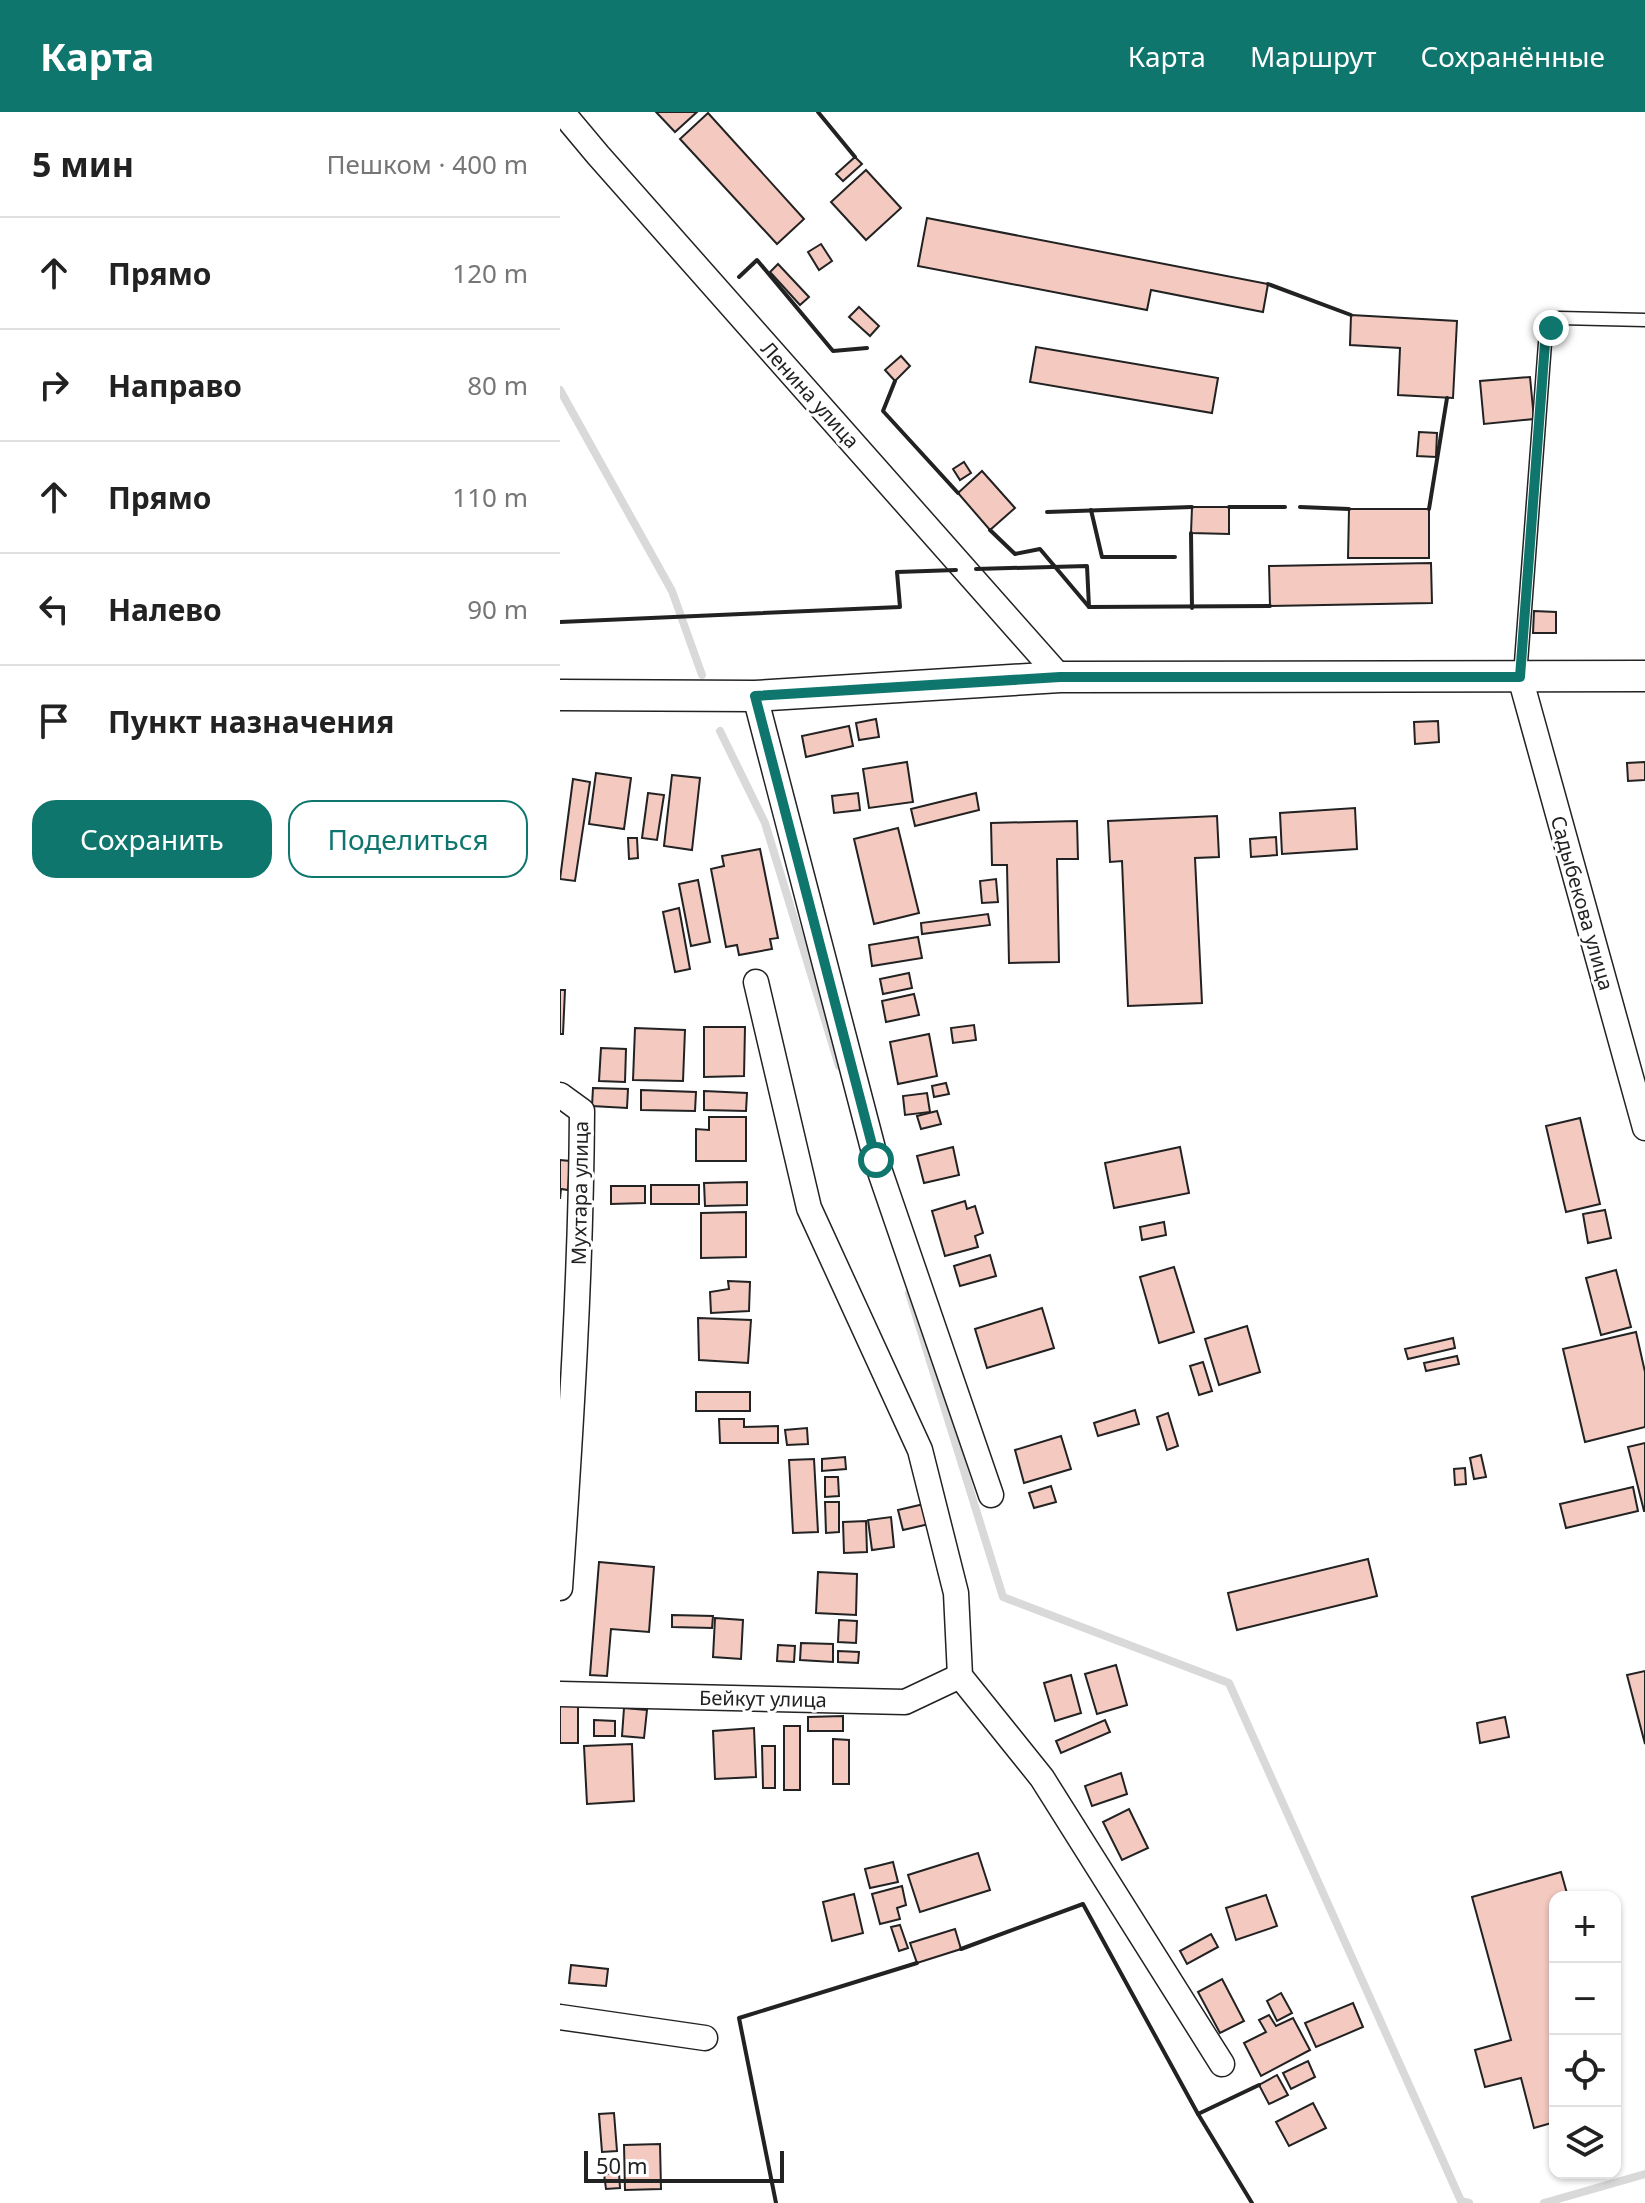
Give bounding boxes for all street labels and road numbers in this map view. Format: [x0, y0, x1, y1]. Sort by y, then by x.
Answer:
street label: Ленина улица [755, 335, 866, 454]
street label: Садыбекова улица [1545, 812, 1620, 993]
street label: Мухтара улица [565, 1121, 594, 1265]
street label: Бейкут улица [699, 1684, 827, 1713]

